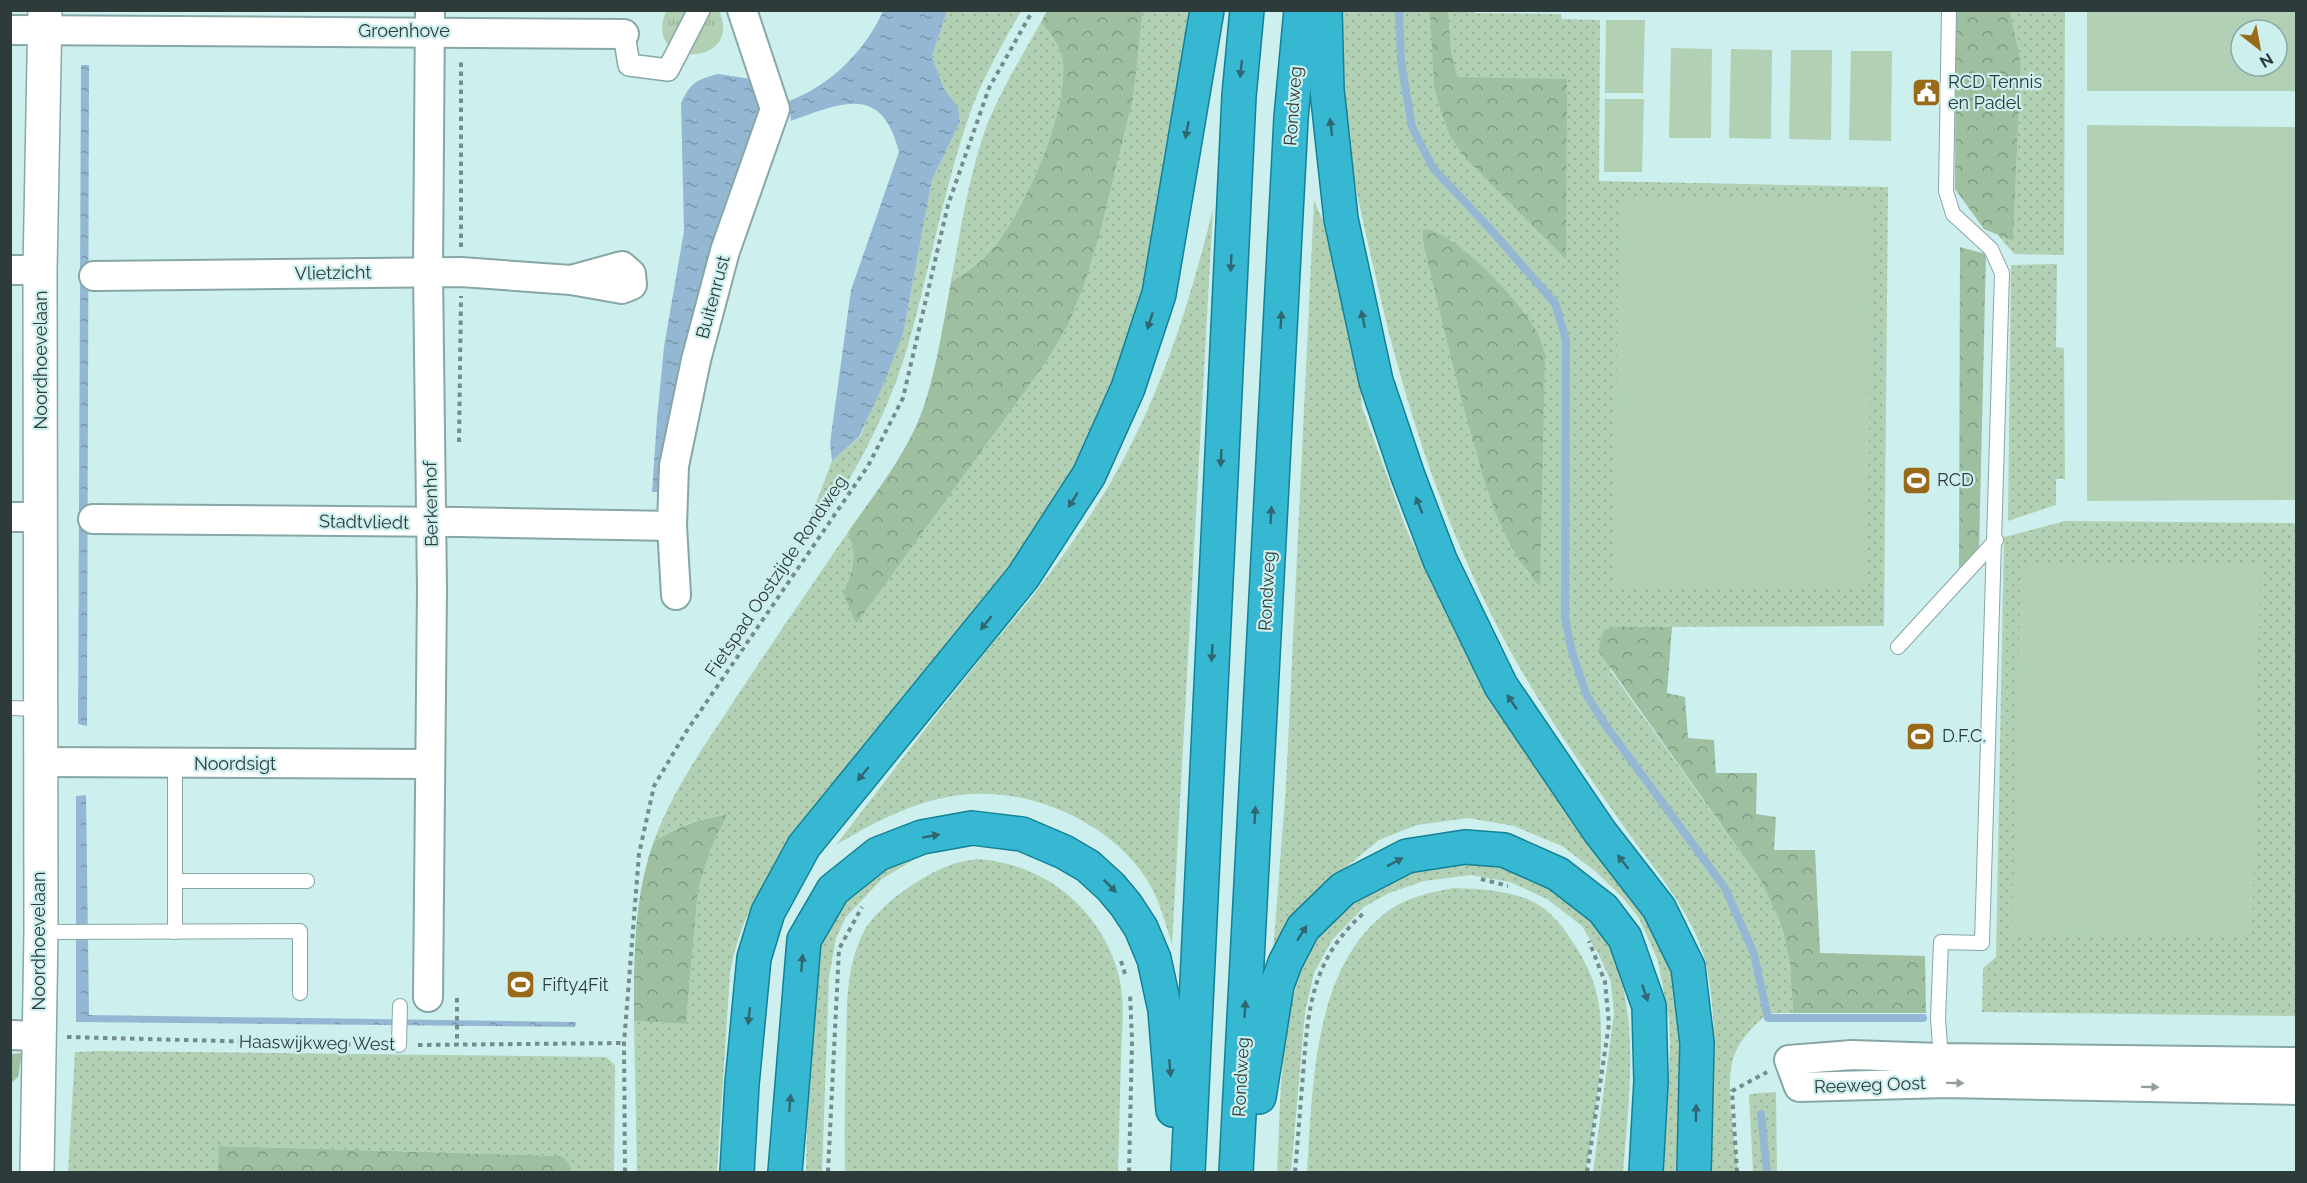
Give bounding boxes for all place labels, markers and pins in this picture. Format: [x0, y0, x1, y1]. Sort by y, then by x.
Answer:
place label: RCD Tennis en Padel [1948, 71, 2042, 113]
public building icon: RCD Tennis en Padel [1911, 76, 1943, 108]
sports icon: RCD [1900, 464, 1932, 496]
place label: RCD [1937, 469, 1974, 490]
sports icon: D.F.C. [1905, 720, 1937, 752]
place label: D.F.C. [1942, 725, 1986, 746]
sports icon: Fifty4Fit [505, 969, 537, 1001]
place label: Fifty4Fit [542, 974, 609, 995]

